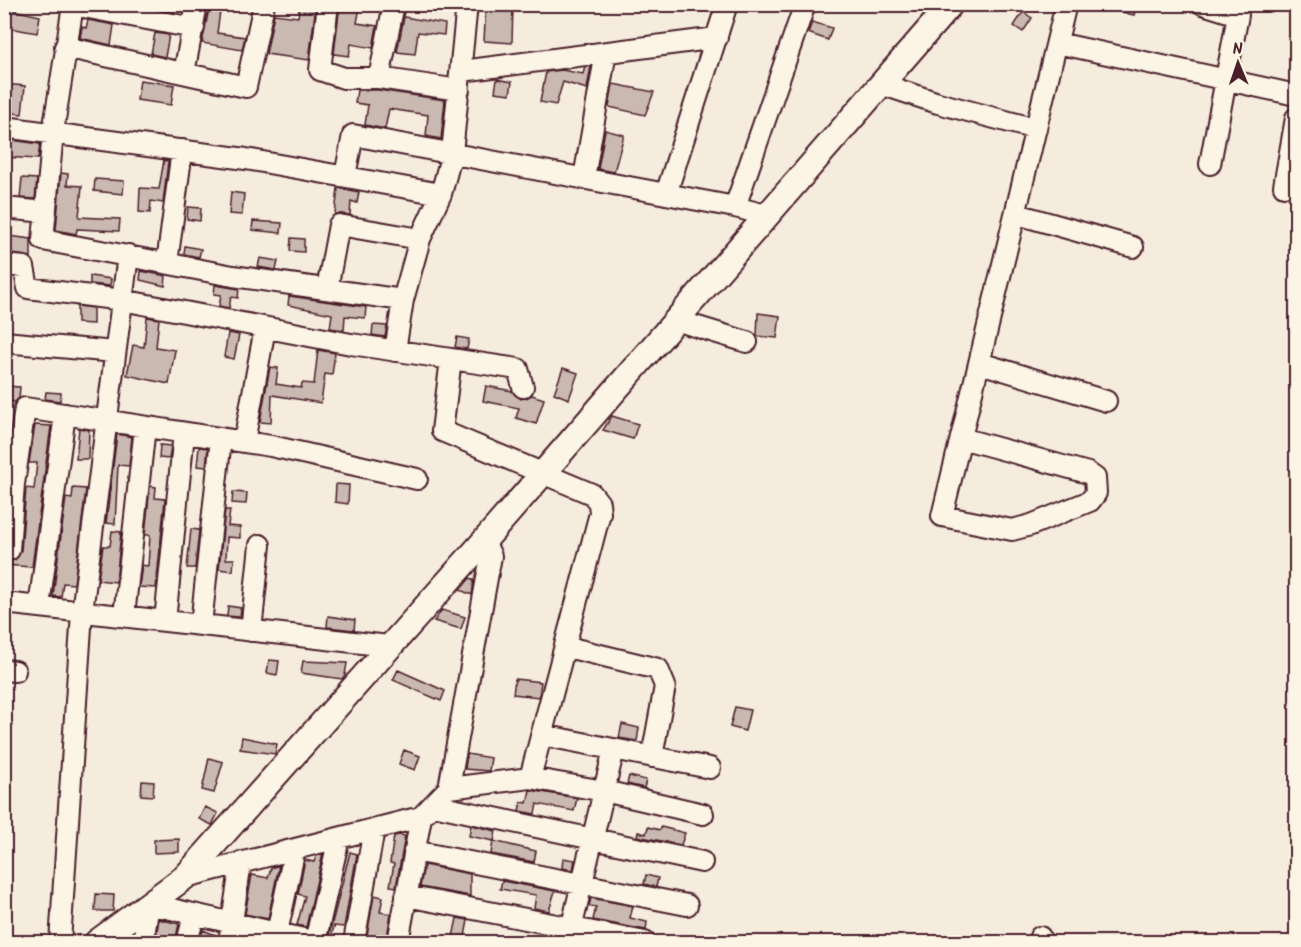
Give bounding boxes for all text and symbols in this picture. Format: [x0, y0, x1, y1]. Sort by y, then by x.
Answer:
north arrow [1208, 33, 1268, 93]
text: N [1232, 37, 1243, 62]

